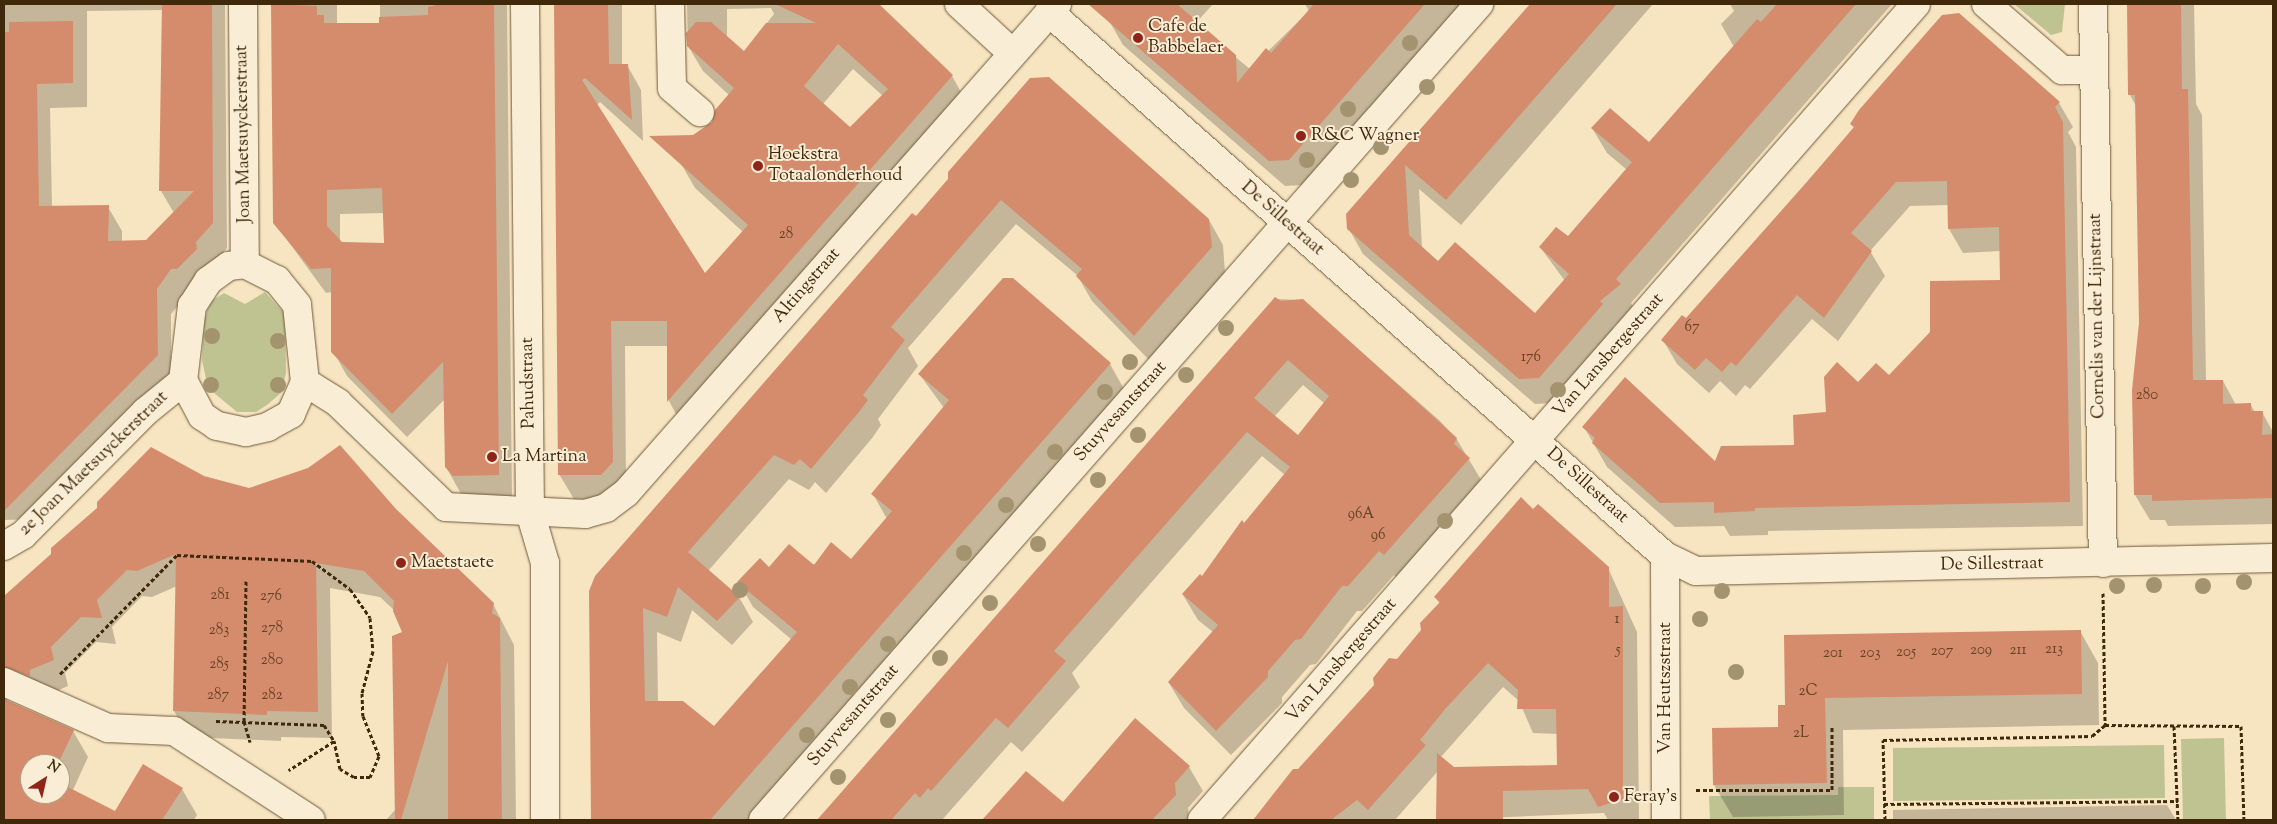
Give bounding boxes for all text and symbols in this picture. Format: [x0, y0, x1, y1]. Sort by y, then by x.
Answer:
place label: Cafe de Babbelaer [1148, 17, 1223, 59]
marker: Cafe de Babbelaer [1132, 32, 1144, 44]
street label: Joan Maetsuyckerstraat [232, 45, 256, 223]
place label: R&C Wagner [1311, 125, 1419, 147]
marker: R&C Wagner [1295, 130, 1307, 142]
place label: Hoekstra Totaalonderhoud [768, 145, 903, 188]
marker: Hoekstra Totaalonderhoud [752, 160, 764, 172]
street label: De Sillestraat [1236, 177, 1328, 261]
street label: Cornelis van der Lijnstraat [2085, 213, 2111, 419]
house number: 28 [779, 226, 793, 244]
street label: Altingstraat [768, 244, 846, 328]
street label: Van Lansbergestraat [1549, 289, 1669, 423]
house number: 67 [1685, 319, 1699, 337]
street label: Pahudstraat [517, 337, 541, 429]
house number: 176 [1521, 349, 1541, 367]
street label: Stuyvesantstraat [1070, 357, 1172, 467]
street label: 2e Joan Maetsuyckerstraat [15, 387, 173, 541]
house number: 280 [2136, 387, 2158, 405]
street label: De Sillestraat [1541, 443, 1633, 529]
place label: La Martina [502, 446, 587, 468]
marker: La Martina [486, 451, 498, 463]
house number: 96A [1348, 506, 1374, 524]
house number: 96 [1371, 527, 1385, 545]
place label: Maetstaete [411, 552, 494, 574]
street label: De Sillestraat [1940, 553, 2044, 577]
marker: Maetstaete [395, 557, 407, 569]
house number: 281 [210, 587, 230, 605]
house number: 276 [260, 588, 282, 606]
street label: Van Lansbergestraat [1282, 594, 1402, 728]
house number: 1 [1614, 611, 1620, 629]
house number: 278 [261, 620, 283, 638]
house number: 283 [209, 622, 229, 640]
street label: Van Heutszstraat [1655, 622, 1677, 754]
house number: 213 [2045, 641, 2063, 659]
house number: 5 [1615, 642, 1621, 660]
house number: 209 [1970, 642, 1992, 660]
house number: 211 [2009, 642, 2027, 660]
house number: 207 [1931, 643, 1953, 661]
house number: 205 [1896, 644, 1916, 662]
house number: 201 [1823, 645, 1843, 663]
house number: 203 [1859, 645, 1881, 663]
house number: 280 [261, 652, 283, 670]
house number: 285 [209, 656, 229, 674]
street label: Stuyvesantstraat [804, 661, 904, 771]
house number: 2C [1798, 683, 1818, 701]
house number: 287 [207, 687, 229, 705]
house number: 282 [261, 687, 283, 705]
house number: 2L [1793, 725, 1809, 743]
north arrow [20, 754, 70, 804]
text: N [43, 756, 63, 779]
place label: Feray's [1624, 786, 1677, 808]
marker: Feray's [1608, 791, 1620, 803]

